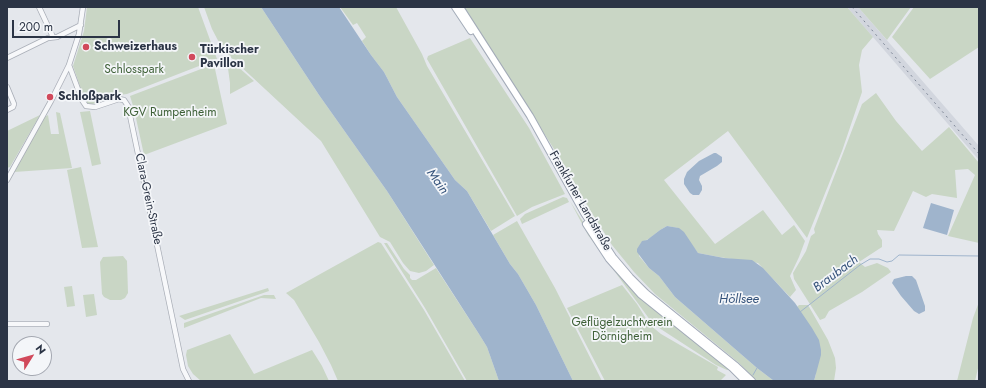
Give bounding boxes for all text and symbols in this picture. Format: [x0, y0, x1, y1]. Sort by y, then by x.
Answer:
scale bar [14, 12, 122, 38]
text: 200 m [19, 18, 53, 36]
place label: Schweizerhaus [94, 40, 177, 54]
marker: Schweizerhaus [81, 42, 91, 52]
place label: Türkischer Pavillon [200, 43, 259, 71]
marker: Türkischer Pavillon [187, 52, 197, 62]
park label: Schlosspark [104, 63, 164, 77]
place label: Schloßpark [58, 90, 122, 104]
marker: Schloßpark [45, 92, 55, 102]
park label: KGV Rumpenheim [123, 106, 217, 120]
street label: Frankfurter Landstraße [546, 149, 614, 253]
street label: Clara-Grein-Straße [131, 152, 165, 246]
water label: Main [423, 166, 451, 198]
water label: Braubach [810, 252, 862, 296]
water label: Höllsee [719, 292, 759, 308]
park label: Geflügelzuchtverein Dörnigheim [571, 316, 673, 344]
north arrow [12, 336, 52, 376]
text: N [32, 341, 50, 358]

